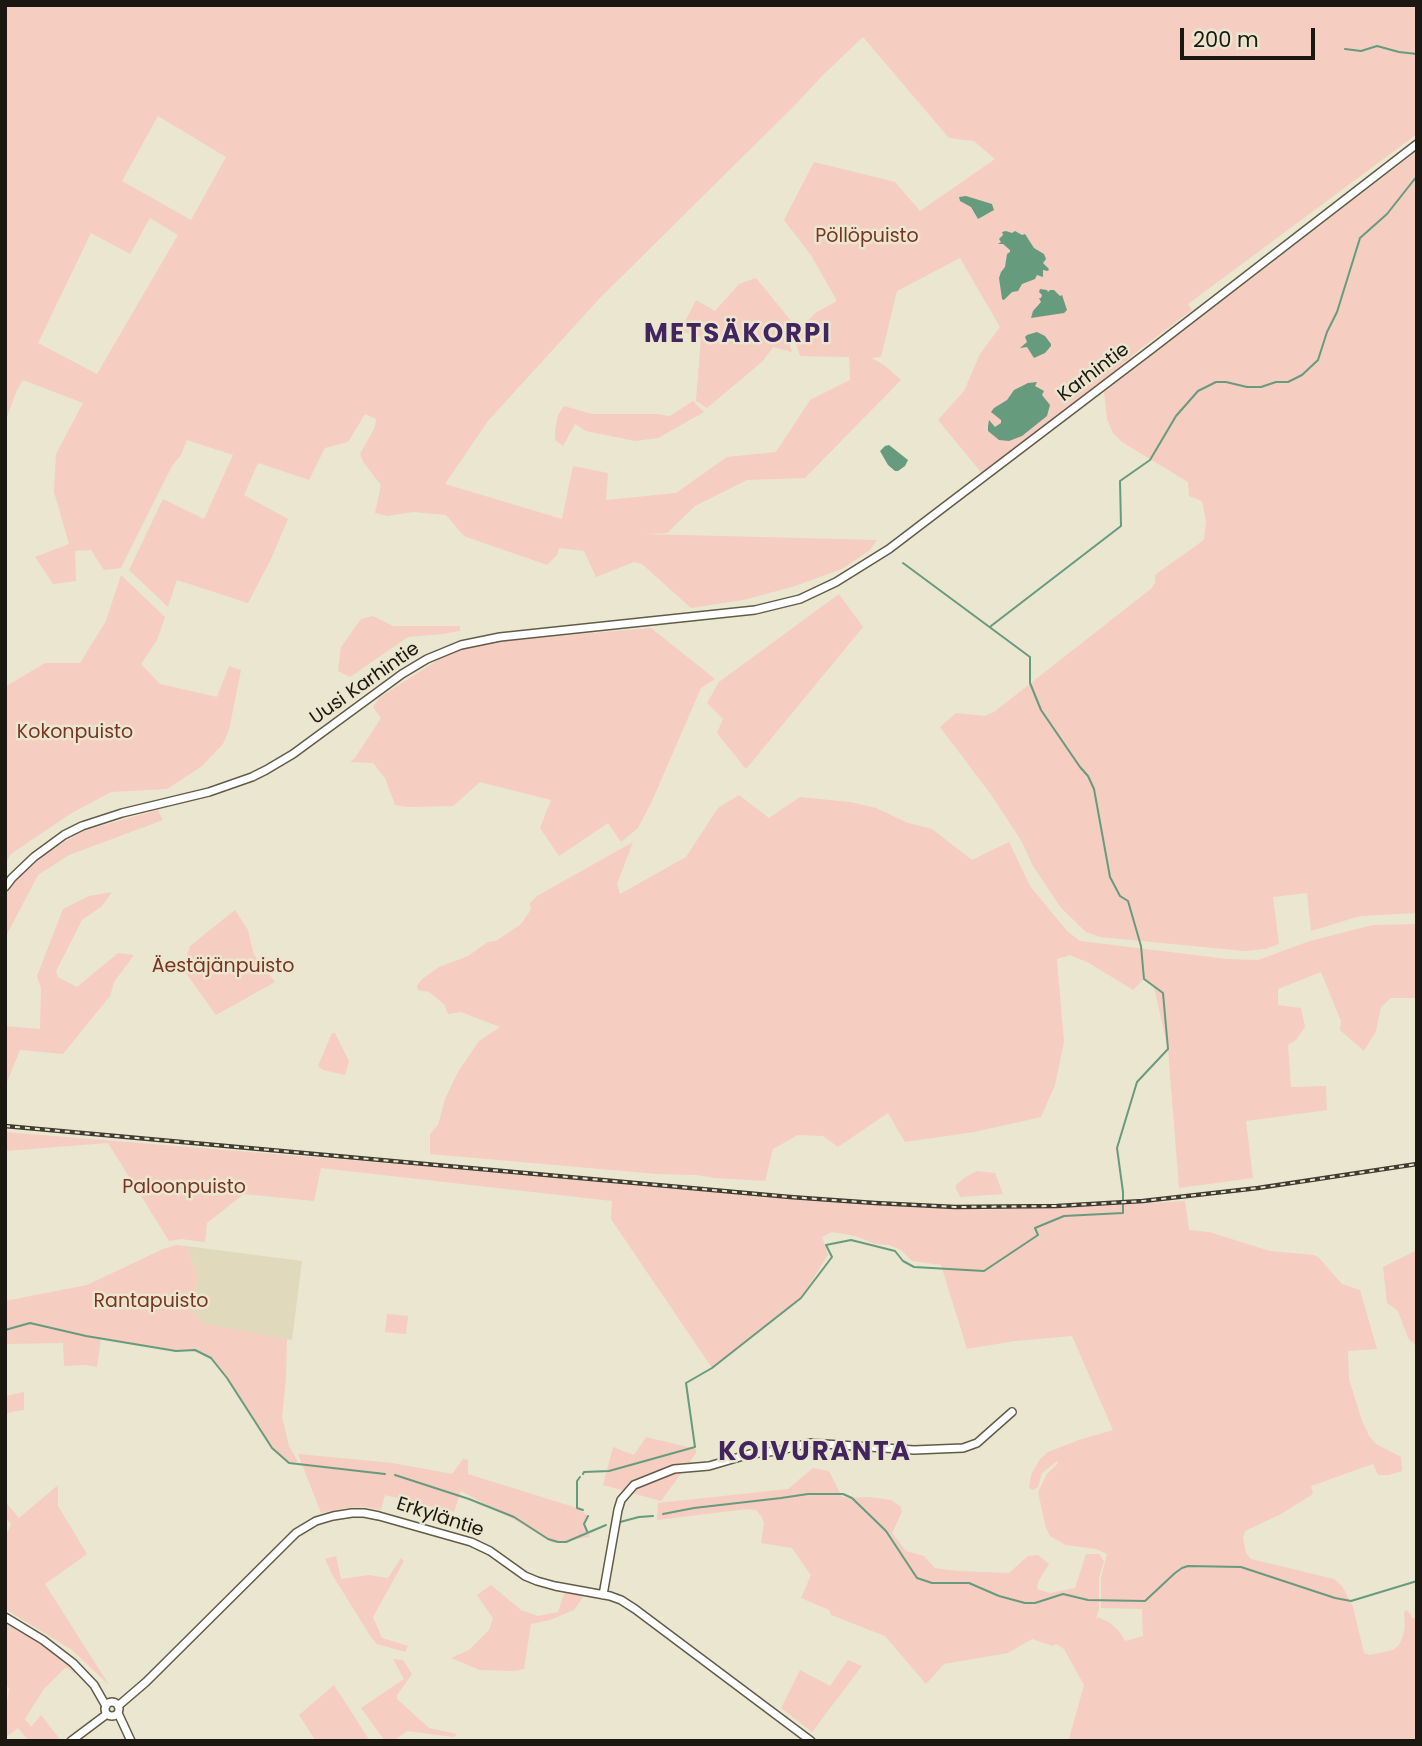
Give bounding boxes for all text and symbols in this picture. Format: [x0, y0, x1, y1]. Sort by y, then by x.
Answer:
scale bar [1184, 14, 1319, 58]
text: 200 m [1193, 25, 1259, 54]
park label: Pöllöpuisto [815, 226, 919, 248]
district label: METSÄKORPI [645, 319, 831, 351]
street label: Karhintie [1054, 339, 1134, 407]
street label: Uusi Karhintie [306, 638, 424, 730]
park label: Kokonpuisto [17, 722, 133, 744]
park label: Äestäjänpuisto [152, 956, 294, 978]
park label: Paloonpuisto [122, 1177, 246, 1199]
park label: Rantapuisto [94, 1291, 208, 1313]
district label: KOIVURANTA [719, 1437, 911, 1469]
street label: Erkyläntie [394, 1493, 486, 1543]

